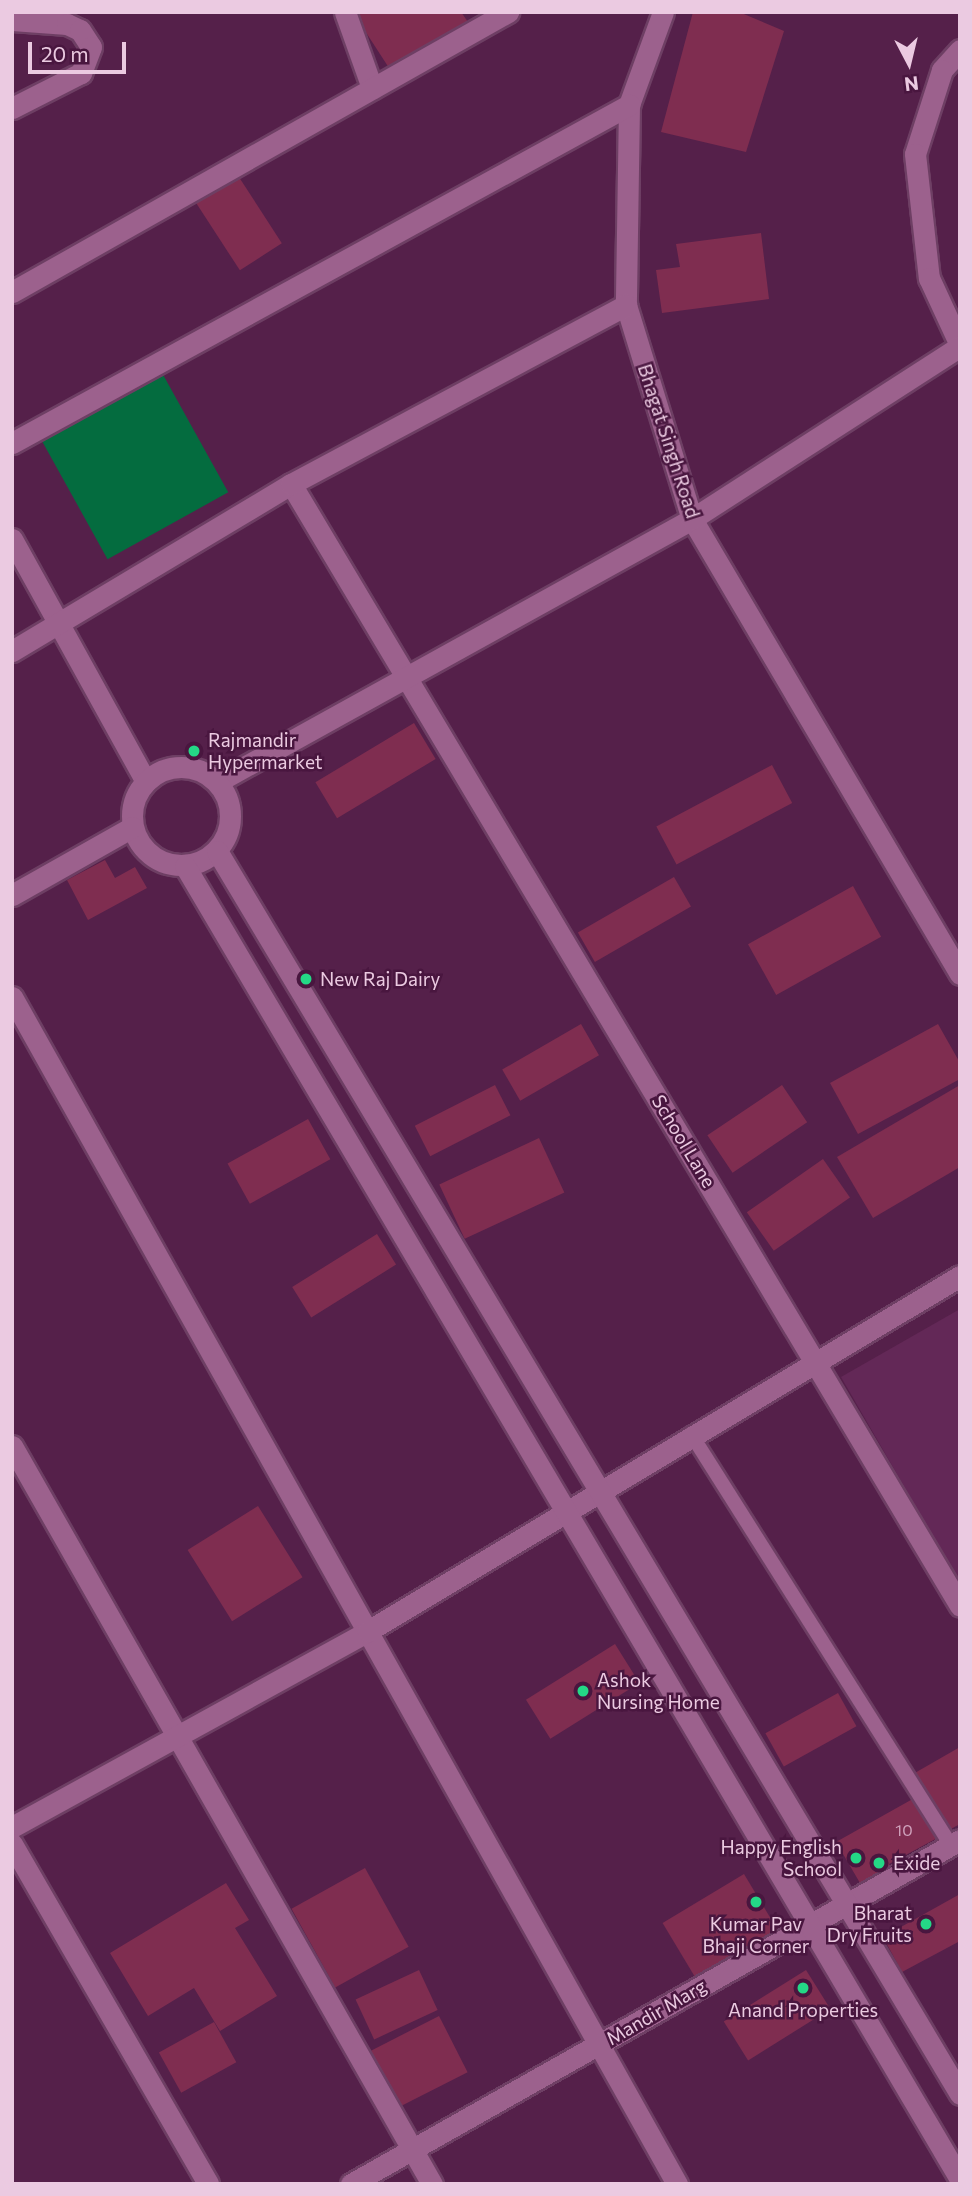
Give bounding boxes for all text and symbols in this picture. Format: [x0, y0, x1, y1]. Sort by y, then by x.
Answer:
scale bar [32, 28, 130, 72]
north arrow [874, 28, 944, 98]
text: 20 m [41, 41, 89, 66]
text: N [903, 72, 920, 97]
street label: Bhagat Singh Road [633, 361, 705, 521]
place label: Rajmandir Hypermarket [208, 729, 323, 773]
marker: Rajmandir Hypermarket [186, 743, 202, 759]
place label: New Raj Dairy [320, 968, 440, 990]
marker: New Raj Dairy [298, 971, 314, 987]
street label: School Lane [647, 1090, 721, 1192]
place label: Ashok Nursing Home [597, 1669, 720, 1713]
marker: Ashok Nursing Home [575, 1683, 591, 1699]
house number: 10 [895, 1820, 913, 1840]
place label: Happy English School [720, 1836, 842, 1880]
marker: Happy English School [848, 1850, 864, 1866]
place label: Exide [893, 1852, 940, 1874]
marker: Exide [871, 1855, 887, 1871]
marker: Kumar Pav Bhaji Corner [748, 1894, 764, 1910]
place label: Bharat Dry Fruits [827, 1902, 912, 1946]
place label: Kumar Pav Bhaji Corner [703, 1913, 809, 1957]
marker: Bharat Dry Fruits [918, 1916, 934, 1932]
street label: Mandir Marg [602, 1974, 710, 2050]
marker: Anand Properties [795, 1980, 811, 1996]
place label: Anand Properties [728, 1999, 878, 2021]

